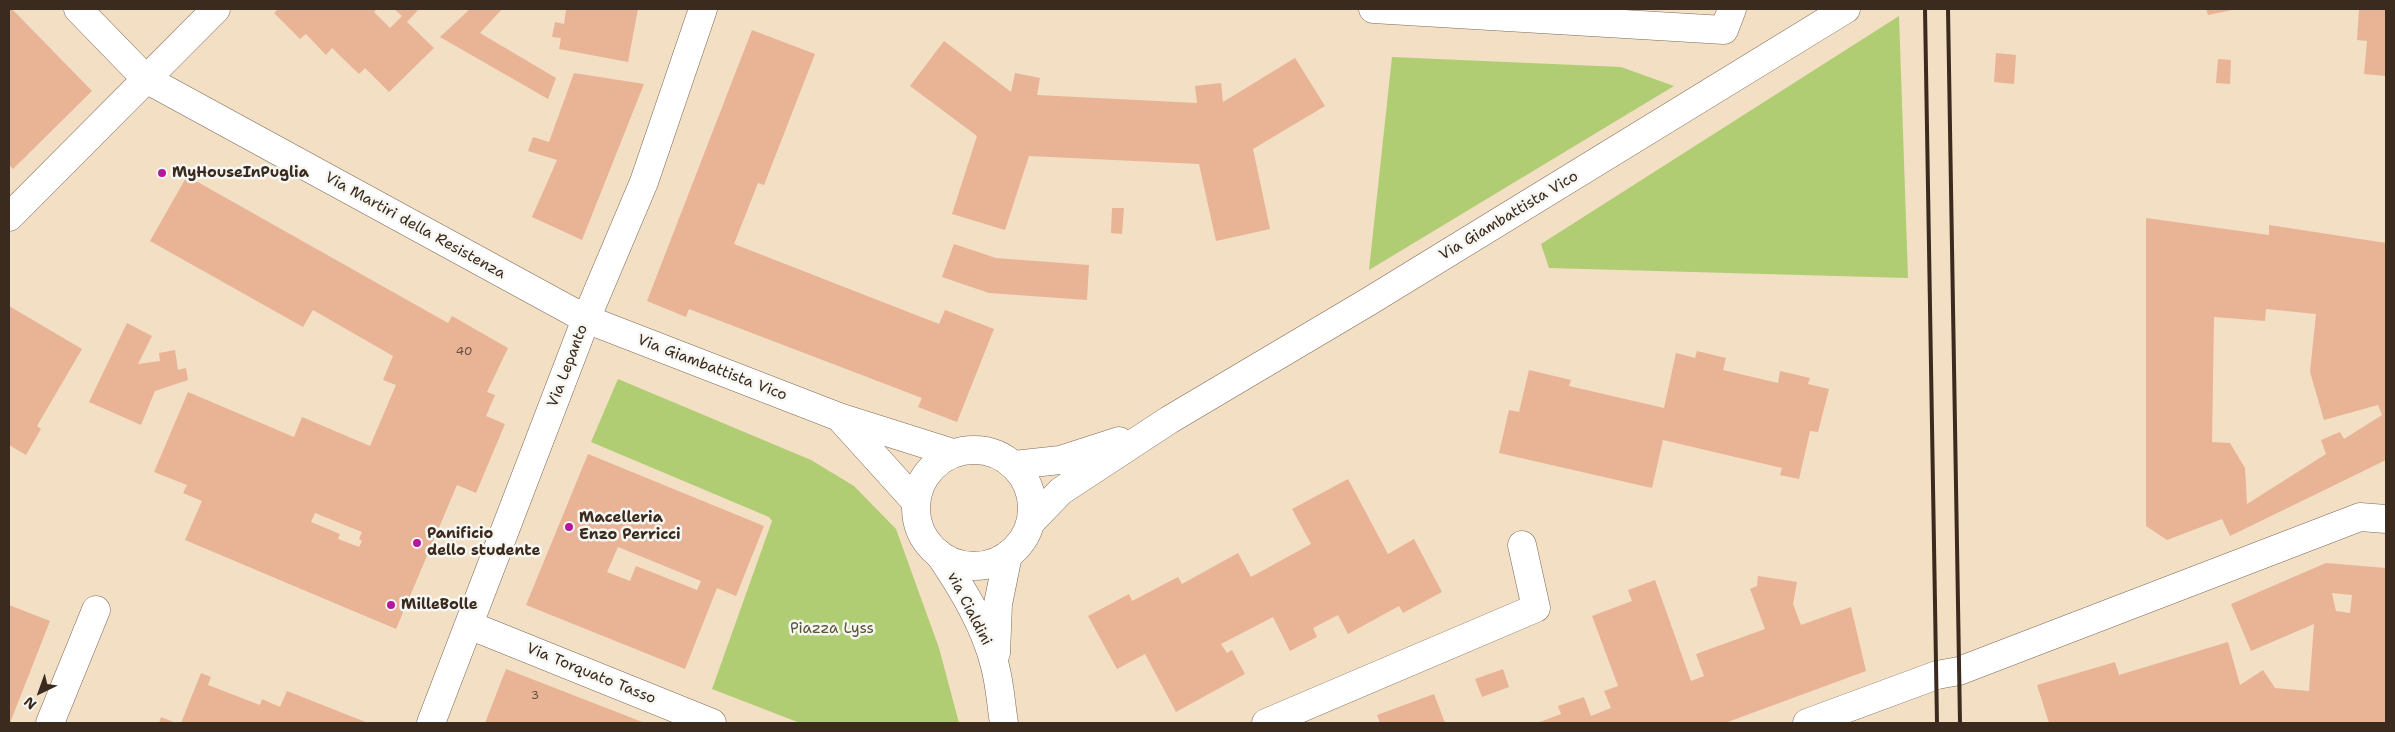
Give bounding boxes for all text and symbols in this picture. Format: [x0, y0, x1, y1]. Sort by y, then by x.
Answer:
place label: MyHouseInPuglia [172, 164, 309, 182]
marker: MyHouseInPuglia [156, 167, 168, 179]
street label: Via Giambattista Vico [1436, 167, 1582, 265]
street label: Via Martiri della Resistenza [322, 169, 508, 283]
street label: Via Lepanto [544, 322, 592, 410]
street label: Via Giambattista Vico [635, 331, 789, 405]
house number: 40 [456, 345, 472, 359]
place label: Macelleria Enzo Perricci [579, 509, 681, 544]
marker: Macelleria Enzo Perricci [563, 521, 575, 533]
place label: Panificio dello studente [427, 525, 540, 560]
marker: Panificio dello studente [411, 537, 423, 549]
street label: via Cialdini [943, 569, 995, 649]
place label: MilleBolle [401, 596, 478, 614]
marker: MilleBolle [385, 599, 397, 611]
park label: Piazza Lyss [790, 620, 874, 638]
street label: Via Torquato Tasso [524, 640, 658, 708]
north arrow [15, 667, 65, 717]
house number: 3 [531, 689, 539, 703]
text: N [20, 693, 40, 714]

